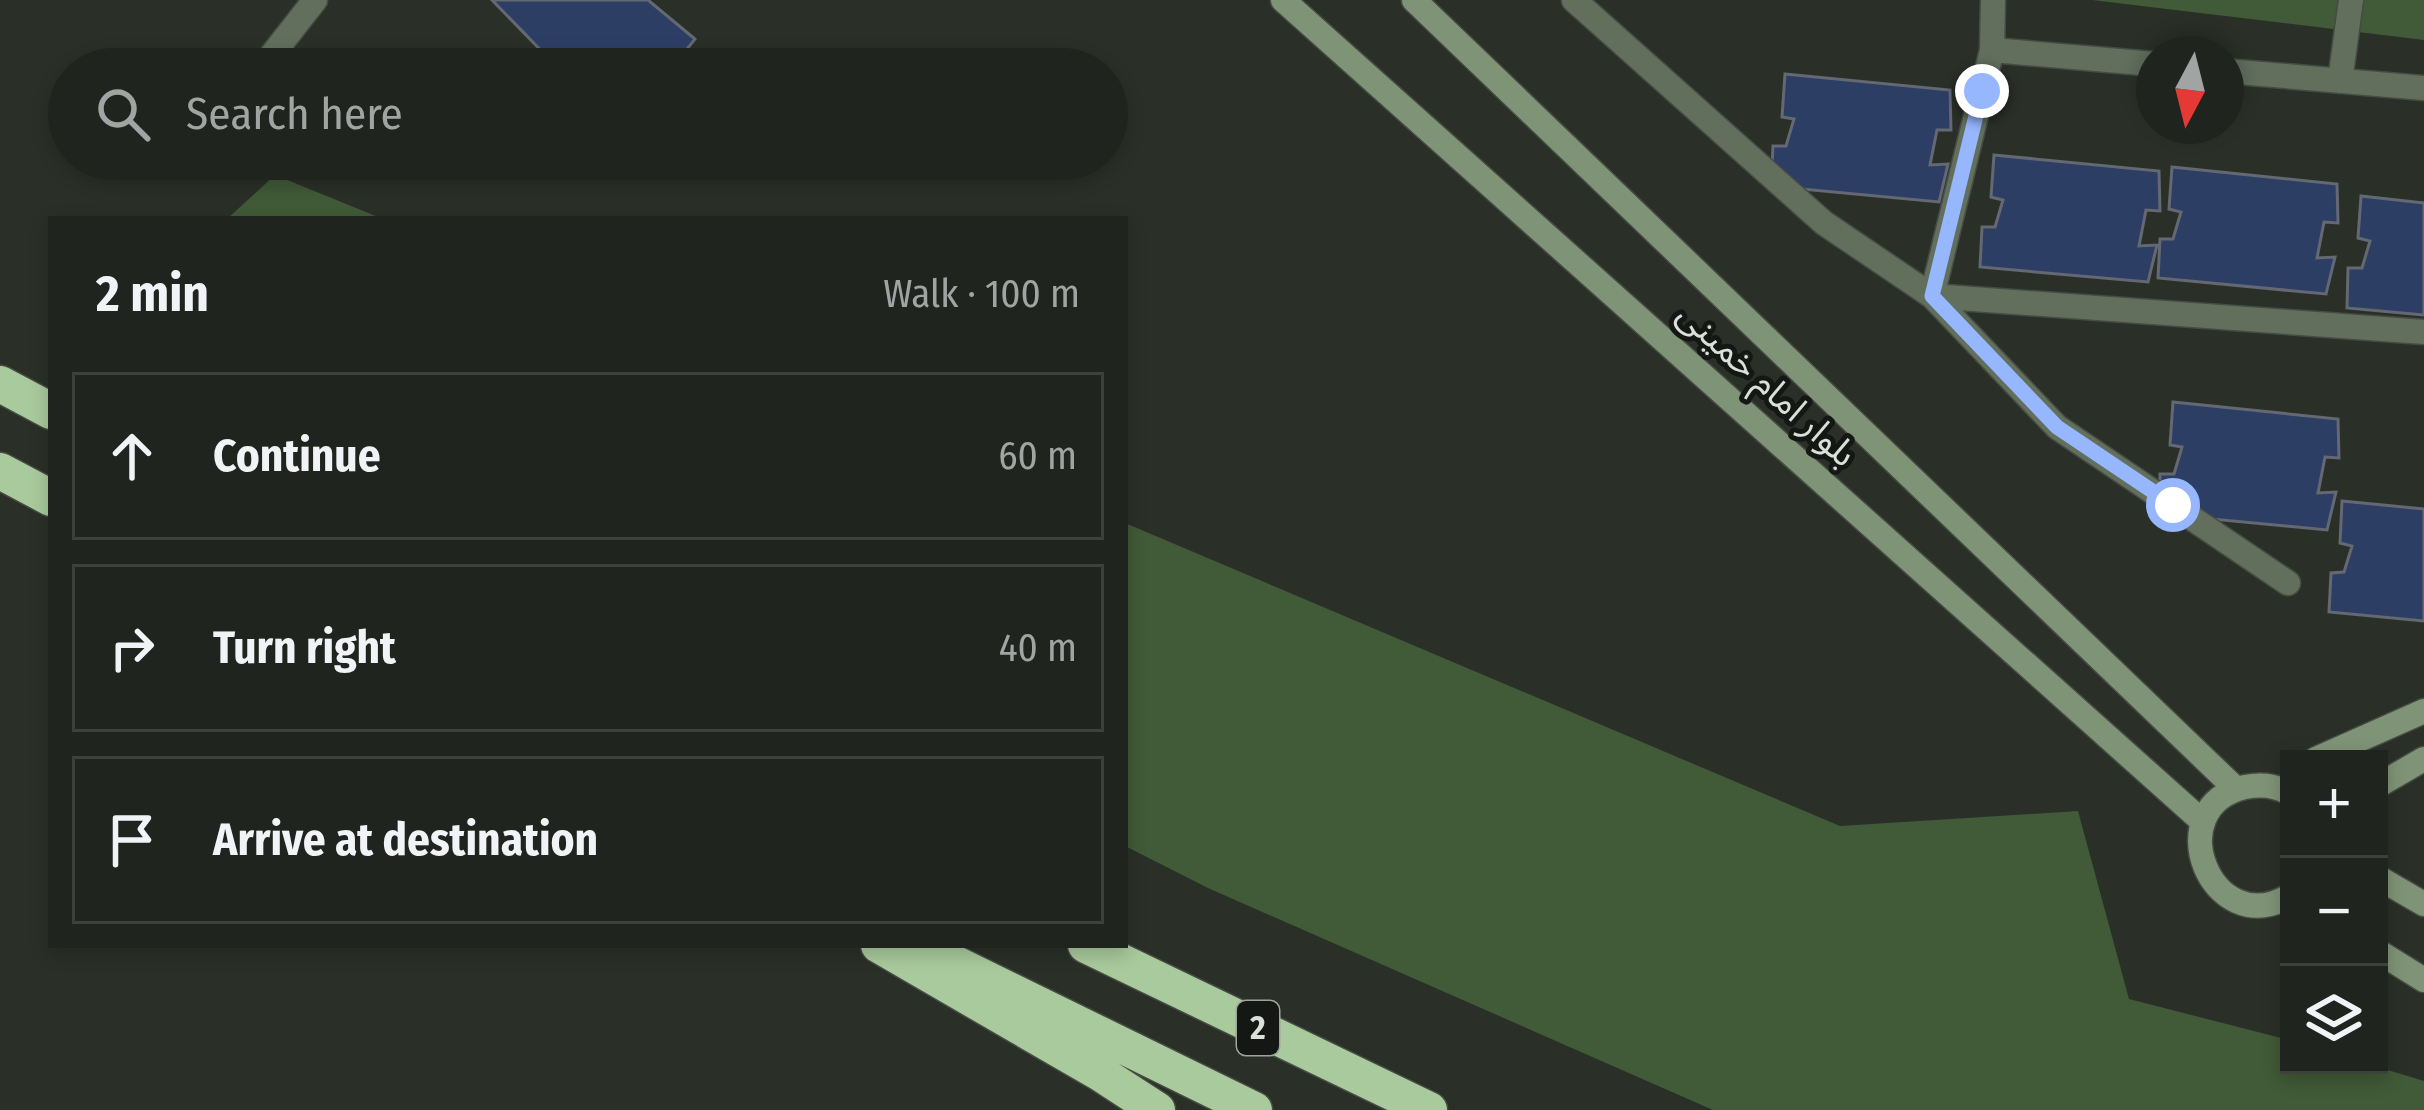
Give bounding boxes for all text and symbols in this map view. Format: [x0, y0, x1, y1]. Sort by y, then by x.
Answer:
north arrow [2136, 36, 2244, 144]
search box [48, 48, 1128, 180]
route end [1955, 64, 2009, 118]
icon: search [90, 81, 156, 147]
text: Search here [186, 87, 403, 141]
text: 2 min [96, 263, 209, 325]
text: Walk · 100 m [883, 271, 1080, 317]
street label: بلوار امام خمینی [1665, 292, 1866, 480]
icon: ahead [99, 423, 165, 489]
text: Continue [213, 429, 381, 483]
text: 60 m [998, 433, 1077, 479]
route start [2146, 478, 2200, 532]
icon: right [99, 615, 165, 681]
text: Turn right [213, 621, 396, 675]
text: 40 m [999, 625, 1077, 671]
map controls [2280, 750, 2388, 1074]
button: + [2280, 750, 2388, 858]
icon: arrive [99, 807, 165, 873]
text: Arrive at destination [213, 813, 598, 867]
button: − [2280, 858, 2388, 966]
button: layers [2280, 966, 2388, 1074]
road number: 2 [1237, 1001, 1279, 1055]

